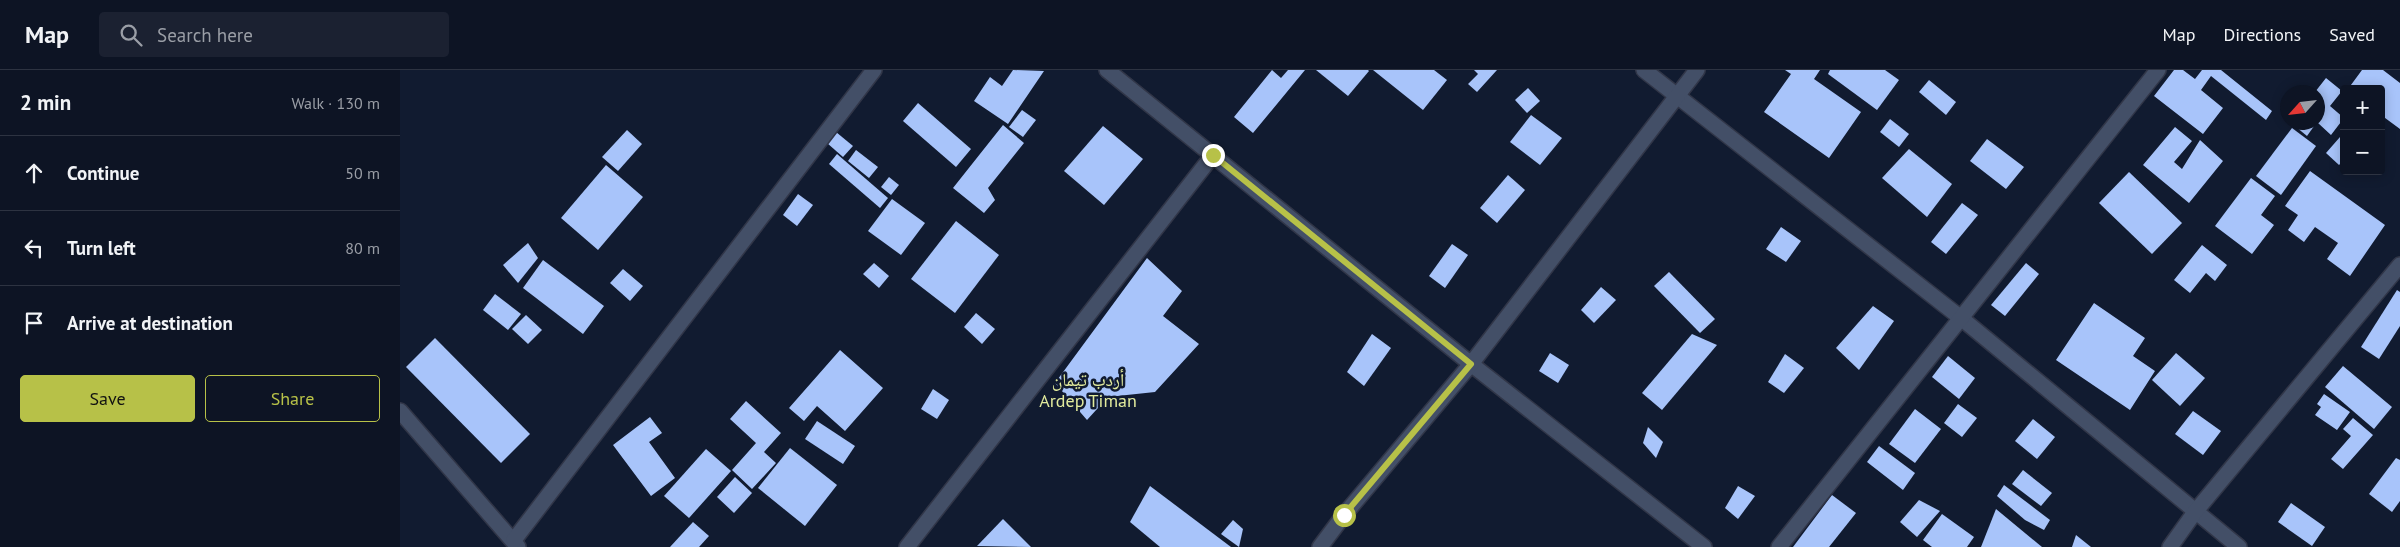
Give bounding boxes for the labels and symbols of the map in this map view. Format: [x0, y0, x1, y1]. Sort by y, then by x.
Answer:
north arrow [2280, 85, 2325, 130]
route end [1202, 144, 1225, 167]
district label: أردب تيمان Ardep Timan [1039, 368, 1137, 412]
route start [1333, 504, 1356, 527]

